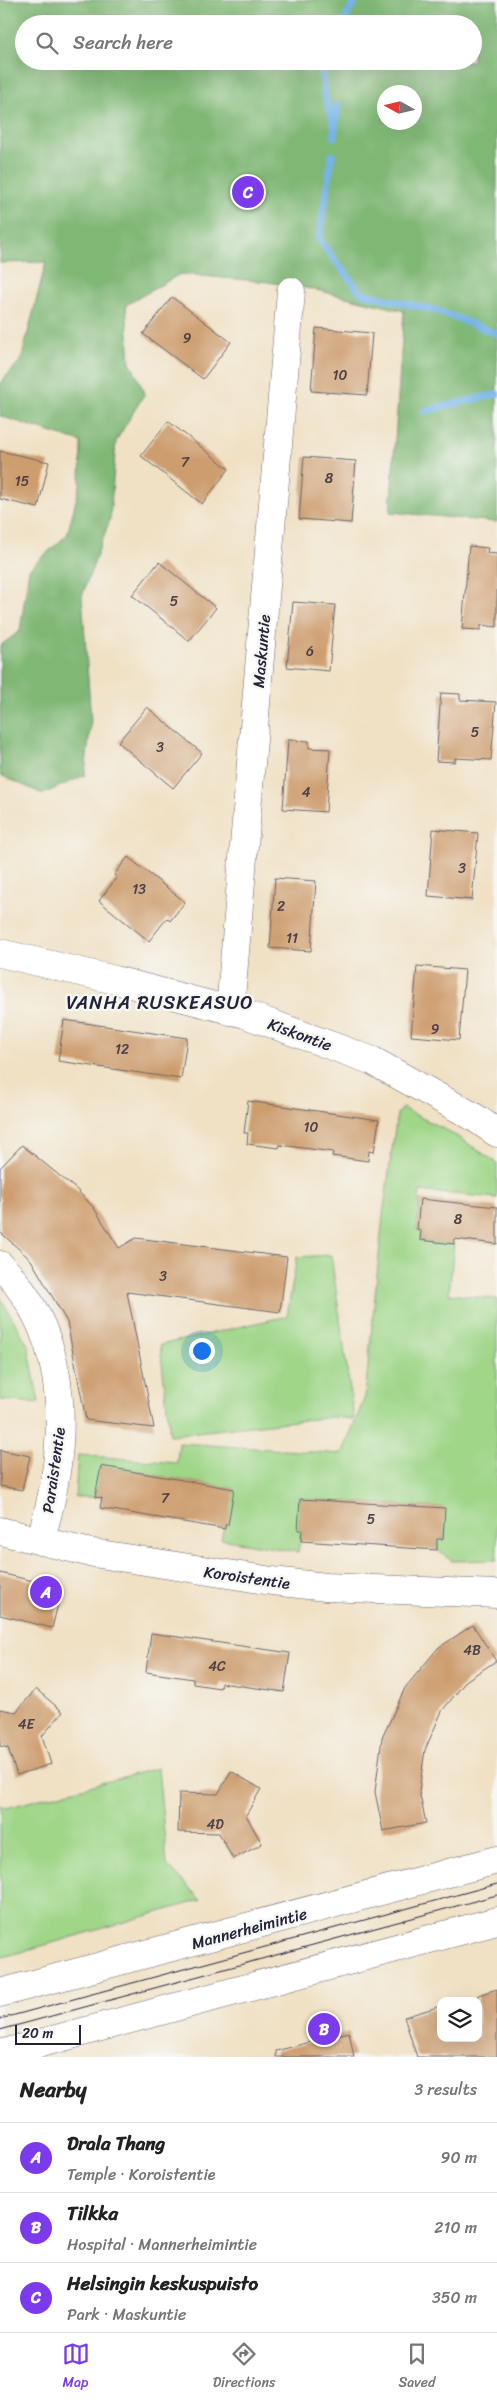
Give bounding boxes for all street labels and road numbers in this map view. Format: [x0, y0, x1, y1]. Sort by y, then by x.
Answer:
street label: Maskuntie [244, 613, 279, 689]
street label: Kiskontie [264, 1009, 336, 1059]
street label: Paraistentie [33, 1425, 74, 1515]
street label: Koroistentie [202, 1557, 292, 1598]
street label: Mannerheimintie [188, 1899, 310, 1958]

